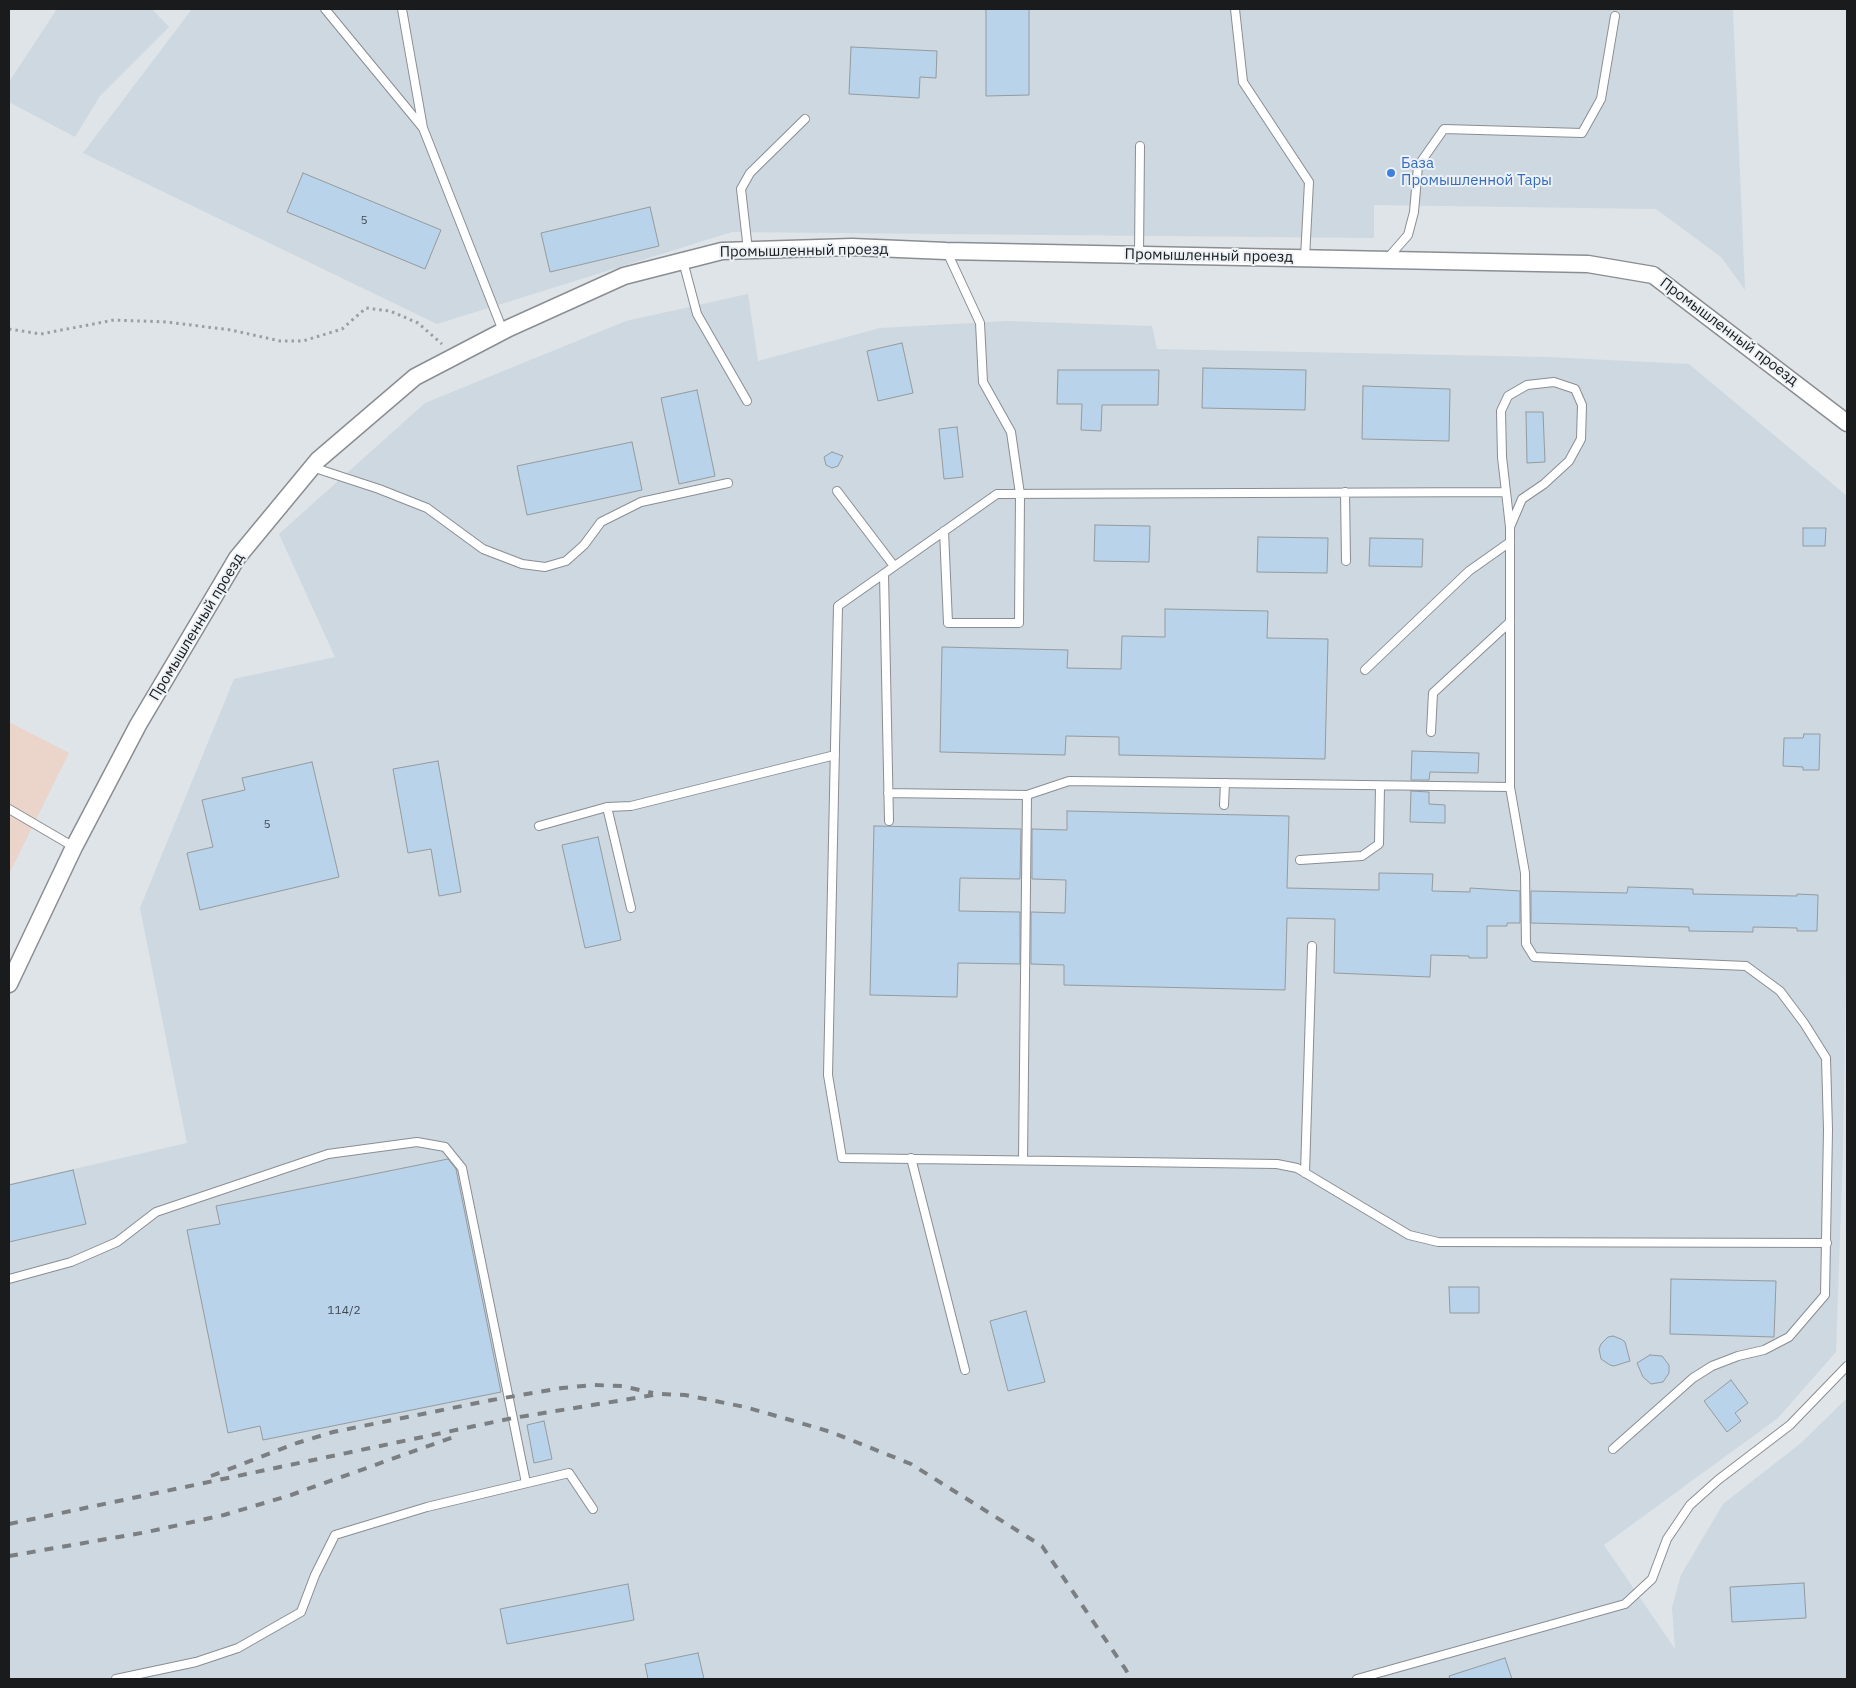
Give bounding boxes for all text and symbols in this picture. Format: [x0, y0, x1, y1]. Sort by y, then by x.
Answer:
place label: База Промышленной Тары [1401, 155, 1552, 190]
marker: База Промышленной Тары [1385, 167, 1397, 179]
house number: 5 [360, 214, 368, 228]
street label: Промышленный проезд [719, 241, 889, 261]
street label: Промышленный проезд [1124, 246, 1294, 266]
street label: Промышленный проезд [1656, 274, 1802, 390]
street label: Промышленный проезд [146, 550, 248, 704]
house number: 5 [263, 818, 271, 832]
house number: 114/2 [327, 1304, 361, 1318]

